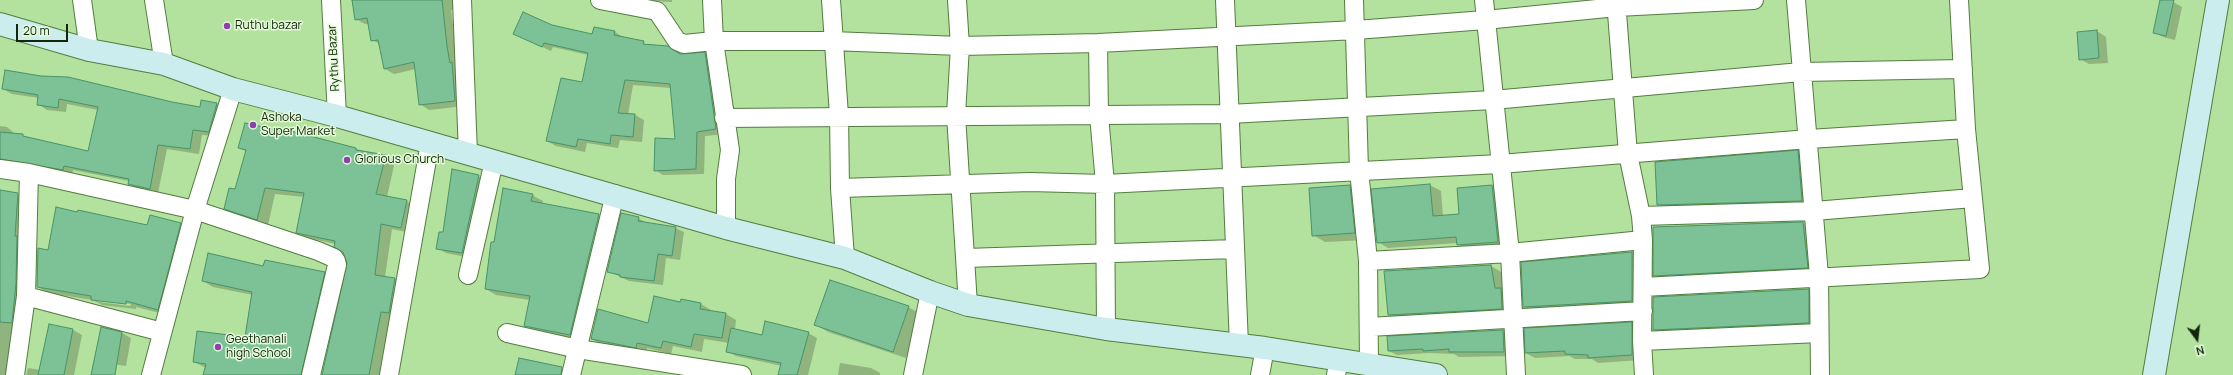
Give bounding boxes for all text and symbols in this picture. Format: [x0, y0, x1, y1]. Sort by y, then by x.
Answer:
scale bar [18, 16, 70, 42]
place label: Ruthu bazar [235, 19, 302, 33]
marker: Ruthu bazar [222, 21, 232, 31]
text: 20 m [23, 22, 50, 39]
street label: Rythu Bazar [325, 24, 343, 92]
place label: Ashoka Super Market [261, 111, 335, 139]
marker: Ashoka Super Market [248, 120, 258, 130]
place label: Glorious Church [355, 153, 444, 167]
marker: Glorious Church [342, 155, 352, 165]
north arrow [2177, 319, 2217, 359]
place label: Geethanali high School [226, 333, 291, 361]
marker: Geethanali high School [213, 342, 223, 352]
text: N [2194, 343, 2206, 359]

